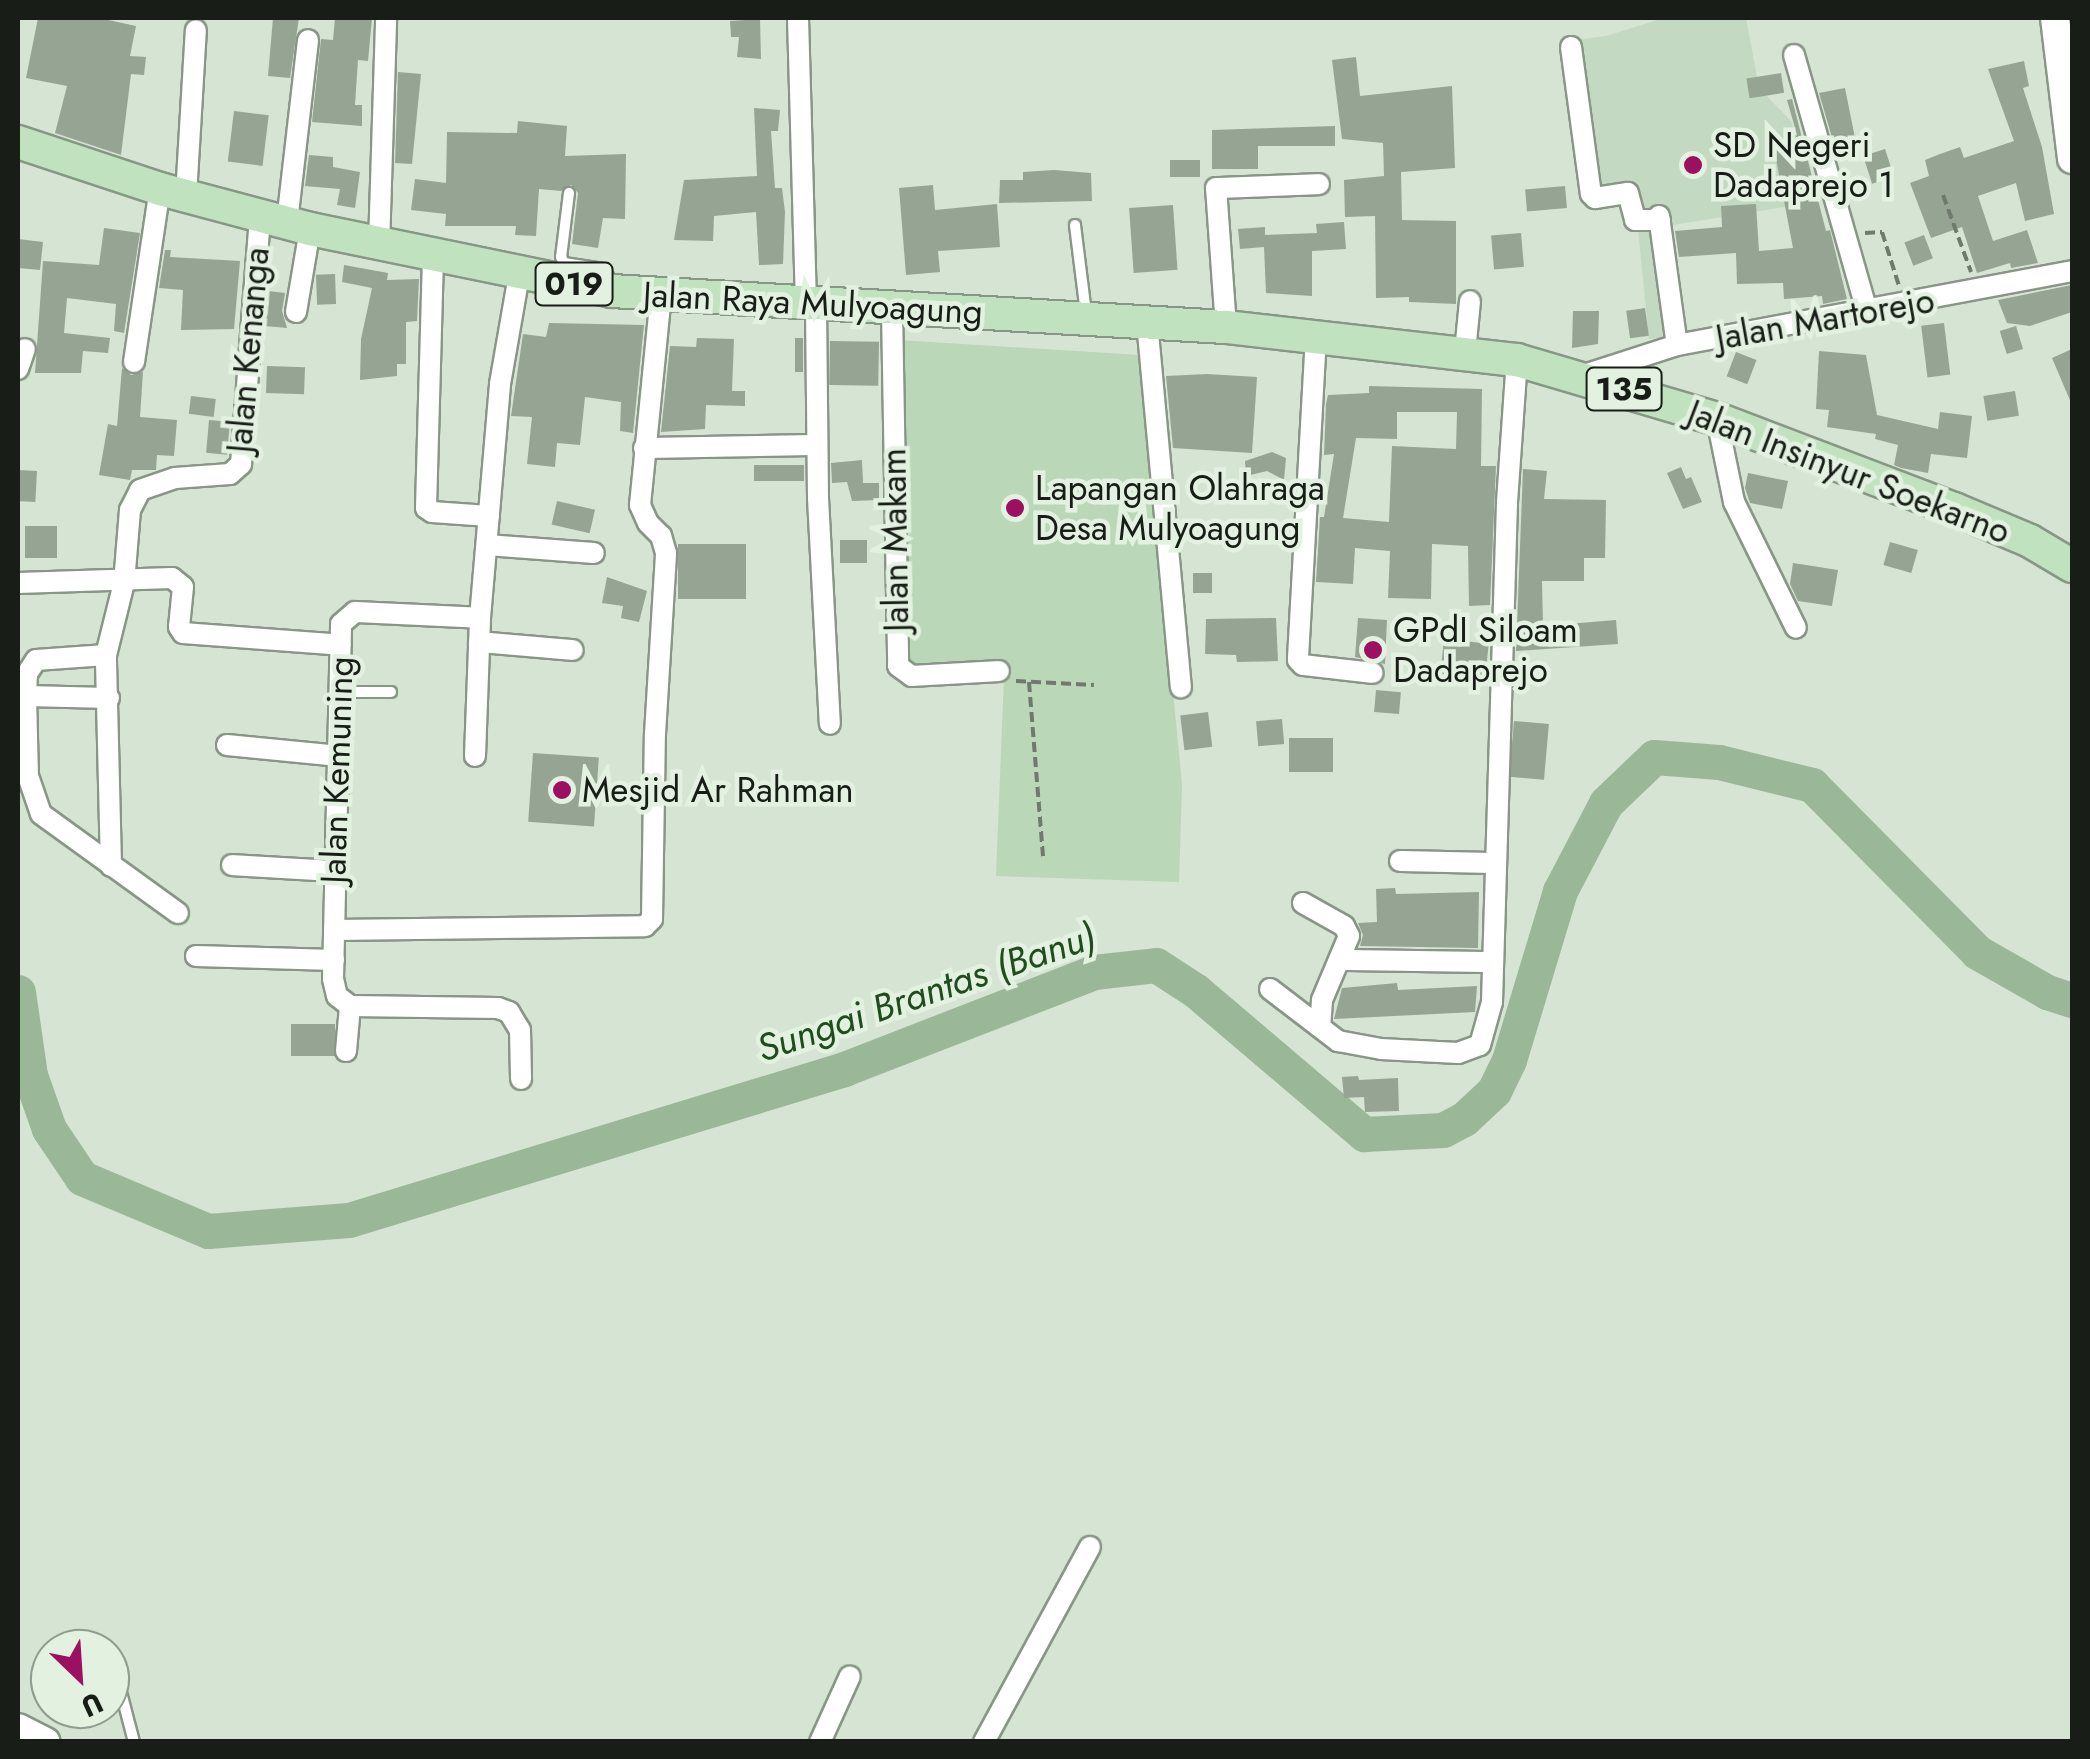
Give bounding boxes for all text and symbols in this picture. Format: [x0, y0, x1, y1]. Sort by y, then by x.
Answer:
place label: SD Negeri Dadaprejo 1 [1713, 124, 1894, 206]
marker: SD Negeri Dadaprejo 1 [1682, 154, 1704, 176]
street label: Jalan Kenanga [218, 246, 278, 454]
road number: 019 [534, 257, 614, 311]
street label: Jalan Raya Mulyoagung [642, 273, 984, 333]
street label: Jalan Martorejo [1713, 279, 1937, 359]
road number: 135 [1584, 362, 1664, 416]
street label: Jalan Insinyur Soekarno [1682, 391, 2016, 553]
street label: Jalan Makam [872, 448, 918, 632]
place label: Lapangan Olahraga Desa Mulyoagung [1035, 467, 1325, 549]
marker: Lapangan Olahraga Desa Mulyoagung [1004, 497, 1026, 519]
place label: GPdI Siloam Dadaprejo [1393, 609, 1578, 691]
marker: GPdI Siloam Dadaprejo [1362, 639, 1384, 661]
street label: Jalan Kemuning [312, 656, 362, 884]
place label: Mesjid Ar Rahman [582, 769, 854, 811]
marker: Mesjid Ar Rahman [551, 779, 573, 801]
water label: Sungai Brantas (Banu) [751, 913, 1101, 1071]
north arrow [30, 1629, 130, 1729]
text: U [74, 1682, 110, 1728]

